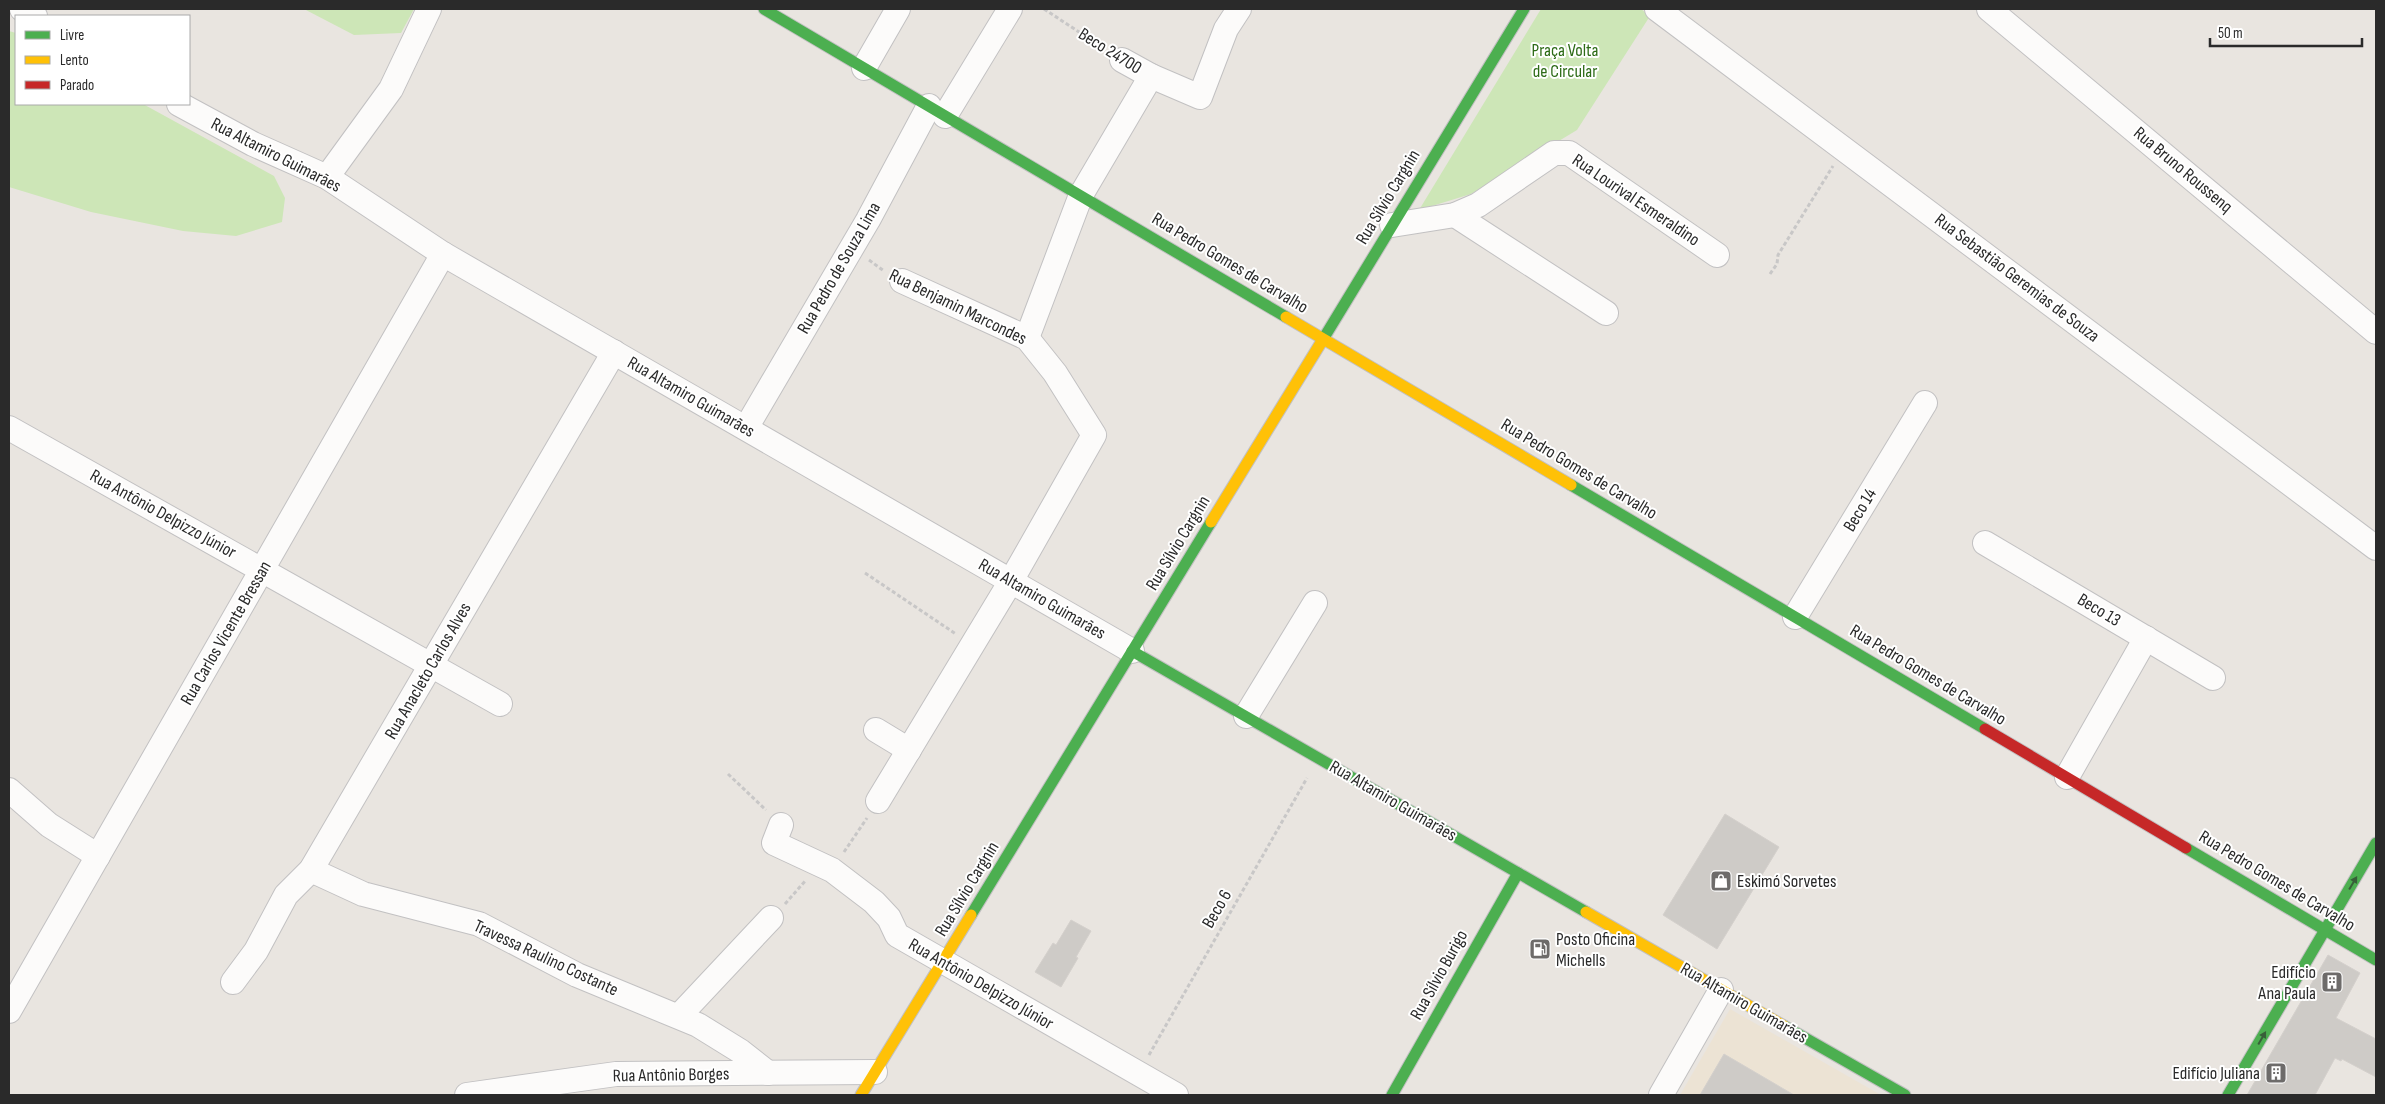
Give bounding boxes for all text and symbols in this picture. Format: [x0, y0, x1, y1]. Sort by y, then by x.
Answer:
legend [15, 15, 190, 105]
scale bar [2210, 15, 2362, 47]
street label: Beco 24700 [1074, 23, 1146, 79]
text: 50 m [2218, 24, 2243, 43]
text: Livre [60, 26, 84, 45]
park label: Praça Volta de Circular [1532, 40, 1598, 82]
text: Lento [60, 51, 89, 70]
text: Parado [60, 76, 94, 95]
street label: Rua Altamiro Guimarães [207, 113, 345, 197]
street label: Rua Bruno Roussenq [2129, 123, 2237, 217]
street label: Rua Sílvio Cargnin [1352, 146, 1424, 248]
street label: Rua Lourival Esmeraldino [1568, 150, 1704, 250]
street label: Rua Pedro de Souza Lima [793, 199, 885, 337]
street label: Rua Pedro Gomes de Carvalho [1148, 208, 1312, 318]
street label: Rua Sebastião Geremias de Souza [1931, 209, 2104, 347]
street label: Rua Benjamin Marcondes [886, 265, 1030, 349]
street label: Rua Altamiro Guimarães [624, 352, 758, 442]
street label: Rua Pedro Gomes de Carvalho [1497, 414, 1661, 524]
street label: Rua Antônio Delpizzo Júnior [86, 465, 240, 563]
street label: Beco 14 [1839, 484, 1881, 535]
street label: Rua Sílvio Cargnin [1142, 492, 1214, 594]
street label: Rua Altamiro Guimarães [975, 554, 1109, 644]
street label: Rua Carlos Vicente Bressan [176, 557, 276, 709]
street label: Beco 13 [2074, 589, 2124, 631]
street label: Rua Anacleto Carlos Alves [380, 599, 476, 743]
street label: Rua Pedro Gomes de Carvalho [1846, 620, 2010, 730]
street label: Rua Altamiro Guimarães [1326, 756, 1460, 846]
street label: Rua Pedro Gomes de Carvalho [2195, 826, 2359, 936]
street label: Rua Sílvio Cargnin [931, 838, 1003, 940]
shop icon: Eskimó Sorvetes [1709, 869, 1733, 893]
place label: Eskimó Sorvetes [1737, 871, 1837, 892]
one-way arrow [2348, 876, 2357, 890]
street label: Beco 6 [1198, 886, 1236, 932]
street label: Travessa Raulino Costante [470, 915, 622, 1001]
street label: Rua Sílvio Burigo [1406, 926, 1472, 1024]
place label: Posto Oficina Michells [1556, 929, 1635, 971]
street label: Rua Antônio Delpizzo Júnior [905, 934, 1057, 1034]
fuel station icon: Posto Oficina Michells [1528, 937, 1552, 961]
street label: Rua Altamiro Guimarães [1677, 958, 1811, 1048]
place label: Edifício Ana Paula [2257, 962, 2316, 1004]
building icon: Edifício Ana Paula [2320, 970, 2344, 994]
one-way arrow [2257, 1032, 2266, 1045]
building icon: Edifício Juliana [2264, 1061, 2288, 1085]
street label: Rua Antônio Borges [612, 1063, 730, 1087]
place label: Edifício Juliana [2173, 1063, 2260, 1084]

